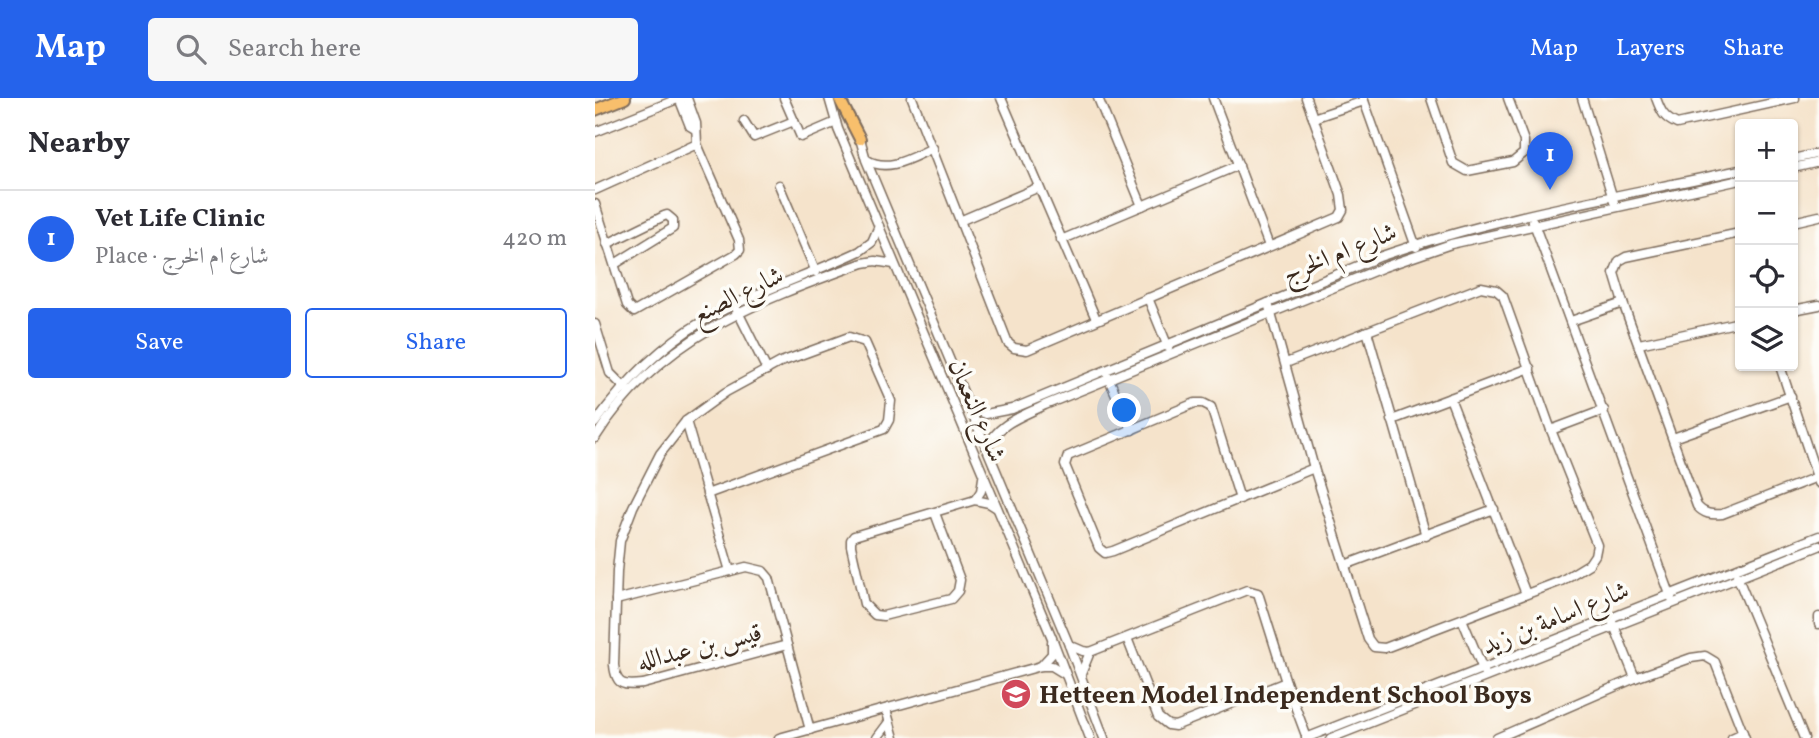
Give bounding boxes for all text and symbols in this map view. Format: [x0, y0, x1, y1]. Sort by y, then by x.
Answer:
search box [148, 18, 638, 81]
text: Map [35, 26, 106, 72]
icon: search [172, 30, 210, 68]
text: Search here [228, 31, 361, 67]
text: Map [1530, 32, 1578, 66]
text: Layers [1616, 32, 1685, 66]
text: Share [1723, 32, 1784, 66]
map controls [1735, 119, 1798, 371]
button: + [1735, 119, 1798, 182]
text: Nearby [28, 123, 130, 165]
pin: 1 [1527, 132, 1573, 190]
button: − [1735, 182, 1798, 245]
text: Vet Life Clinic [95, 201, 265, 237]
street label: شارع ام الخرج [1277, 214, 1404, 297]
text: 1 [46, 223, 56, 255]
text: 420 m [502, 223, 567, 255]
text: Place · شارع ام الخرج [95, 241, 269, 273]
button: locate [1735, 245, 1798, 308]
street label: شارع الصنع [686, 258, 792, 337]
button: Save [28, 308, 291, 378]
button: Share [305, 308, 567, 378]
button: layers [1735, 308, 1798, 371]
street label: شارع النعمان [936, 353, 1014, 469]
your location [1107, 393, 1141, 427]
street label: شارع اسامة بن زيد [1477, 573, 1636, 667]
street label: قيس بن عبدالله [633, 615, 766, 681]
school or university icon: Hetteen Model Independent School Boys [999, 677, 1033, 711]
place label: Hetteen Model Independent School Boys [1039, 678, 1532, 714]

